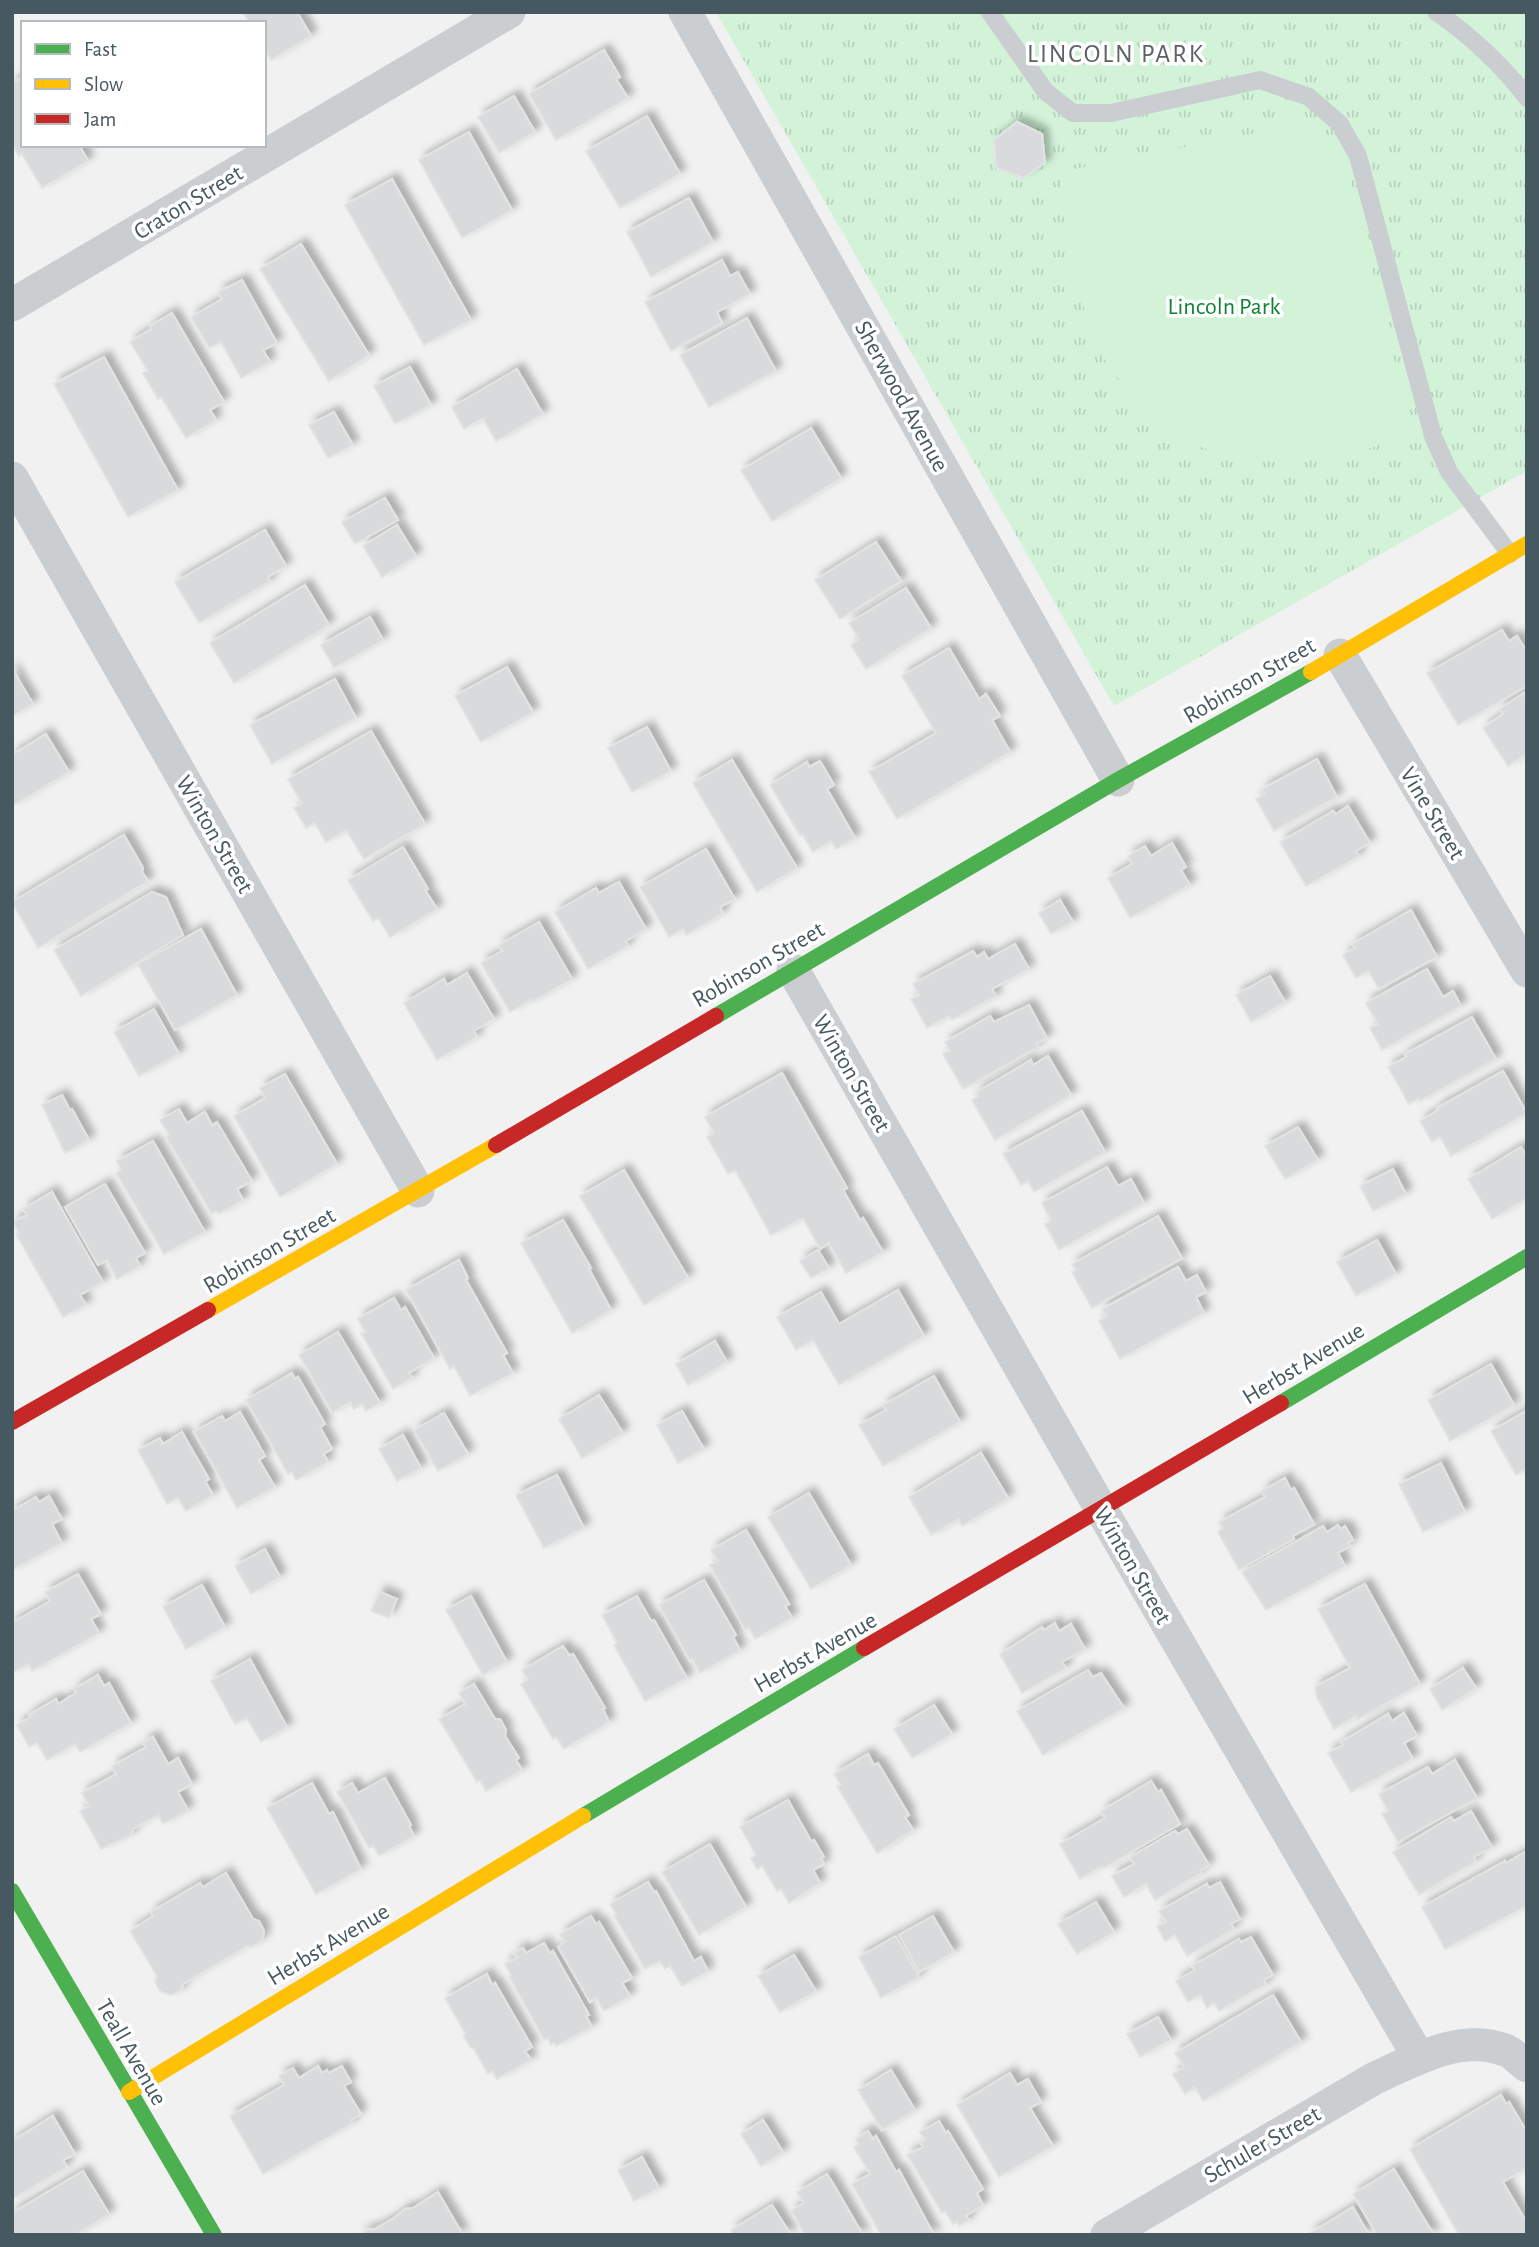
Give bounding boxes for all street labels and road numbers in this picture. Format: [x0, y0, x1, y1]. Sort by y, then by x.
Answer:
street label: Craton Street [130, 161, 247, 245]
street label: Sherwood Avenue [850, 317, 952, 476]
street label: Robinson Street [1179, 633, 1320, 728]
street label: Vine Street [1395, 763, 1469, 864]
street label: Winton Street [171, 772, 258, 898]
street label: Robinson Street [688, 917, 829, 1012]
street label: Winton Street [808, 1011, 895, 1137]
street label: Robinson Street [199, 1203, 340, 1298]
street label: Herbst Avenue [1238, 1318, 1369, 1410]
street label: Winton Street [1089, 1503, 1176, 1629]
street label: Herbst Avenue [750, 1608, 881, 1698]
street label: Herbst Avenue [263, 1899, 394, 1991]
street label: Teall Avenue [91, 1995, 171, 2110]
street label: Schuler Street [1200, 2102, 1325, 2188]

